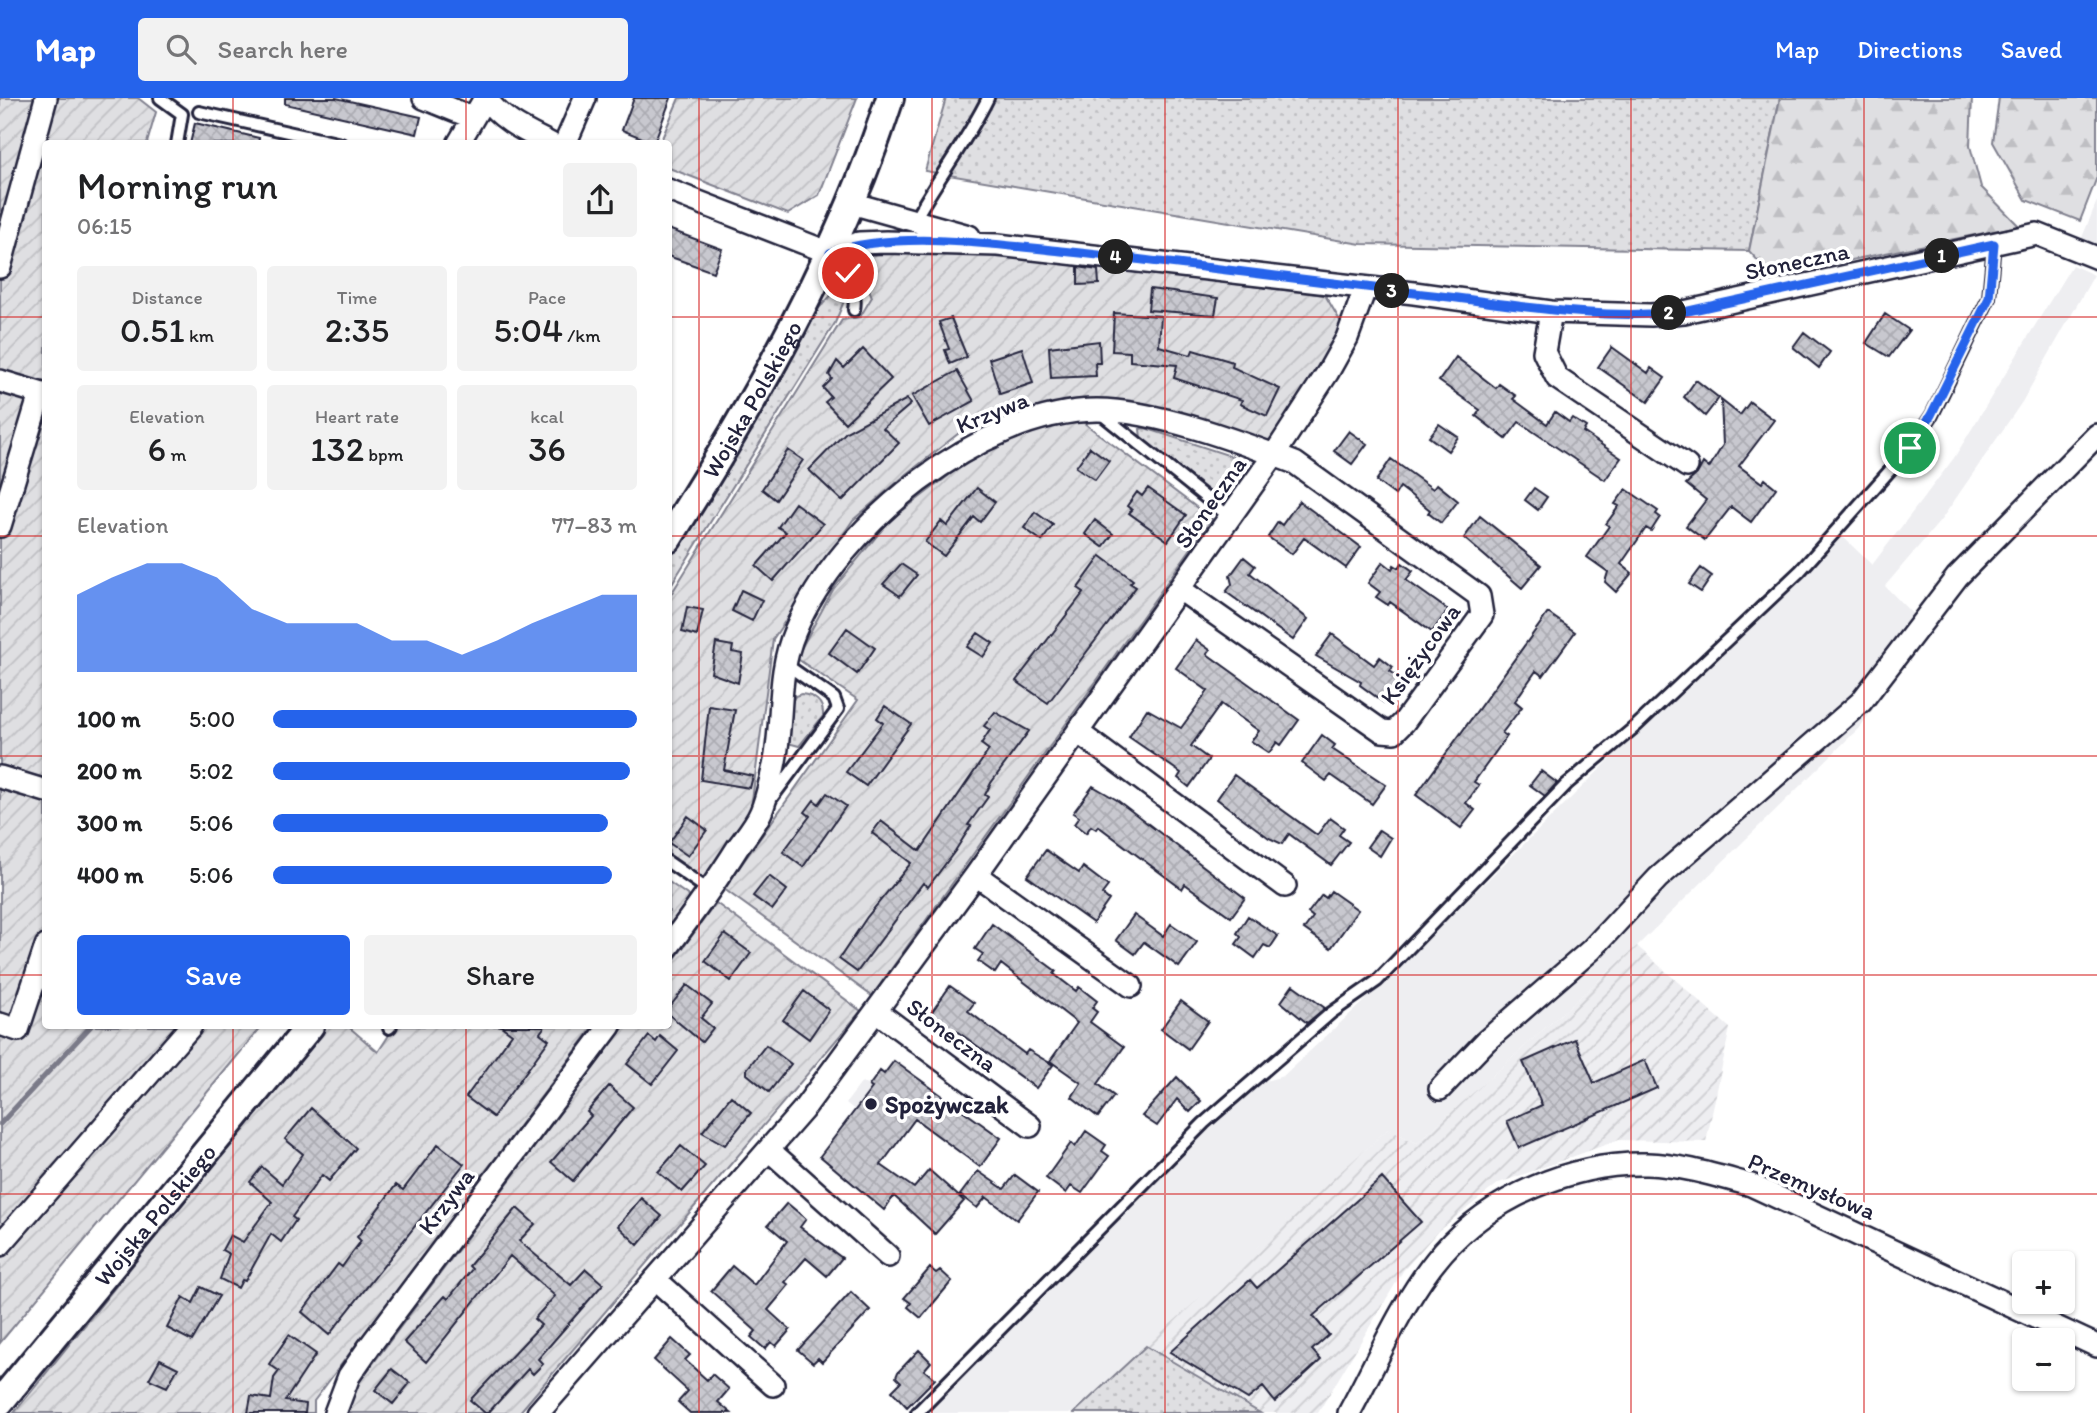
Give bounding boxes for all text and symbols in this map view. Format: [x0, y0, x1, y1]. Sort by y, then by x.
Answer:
search box [138, 18, 628, 81]
text: Map [35, 30, 96, 69]
icon: search [162, 30, 200, 68]
text: Search here [218, 33, 348, 65]
text: Map [1775, 35, 1819, 64]
text: Directions [1857, 35, 1963, 64]
text: Saved [2001, 35, 2062, 64]
text: Morning run [77, 163, 278, 209]
button: share [563, 163, 637, 237]
text: 06:15 [77, 212, 132, 240]
street label: Słoneczna [1742, 236, 1852, 286]
pin: 1 [1924, 238, 1960, 274]
pin: 4 [1098, 240, 1134, 274]
pin [818, 243, 878, 303]
text: 1 [1937, 244, 1946, 267]
text: 4 [1110, 245, 1121, 268]
icon: check [829, 254, 867, 292]
pin: 3 [1374, 274, 1410, 308]
text: 3 [1386, 279, 1397, 302]
text: Distance [131, 286, 203, 309]
text: Time [337, 286, 377, 309]
text: Pace [528, 286, 566, 309]
pin: 2 [1652, 296, 1686, 330]
text: 2 [1664, 301, 1674, 324]
text: 0.51 [120, 309, 185, 351]
text: 2:35 [325, 309, 389, 351]
text: 5:04 [494, 309, 563, 351]
street label: Wojska Polskiego [695, 316, 808, 483]
text: km [185, 324, 214, 347]
text: /km [563, 324, 600, 347]
street label: Krzywa [952, 384, 1033, 440]
text: Elevation [129, 405, 205, 428]
text: Heart rate [315, 405, 399, 428]
text: kcal [530, 405, 564, 428]
pin [1880, 418, 1940, 478]
text: 6 [148, 428, 166, 470]
text: 132 [310, 428, 364, 470]
text: 36 [528, 428, 566, 470]
icon: arrive [1891, 429, 1929, 467]
text: m [166, 443, 186, 466]
text: bpm [364, 443, 404, 466]
street label: Słoneczna [1168, 450, 1252, 554]
text: Elevation [77, 511, 168, 539]
text: 77–83 m [552, 511, 637, 539]
street label: Księżycowa [1374, 597, 1467, 710]
text: 100 m [77, 705, 141, 733]
text: 5:00 [189, 705, 235, 733]
text: 200 m [77, 757, 142, 785]
text: 5:02 [189, 757, 233, 785]
text: 300 m [77, 809, 142, 837]
text: 5:06 [189, 809, 233, 837]
text: 400 m [77, 861, 144, 889]
text: 5:06 [189, 861, 233, 889]
button: Save [77, 935, 350, 1015]
button: Share [364, 935, 637, 1015]
street label: Słoneczna [901, 992, 1003, 1079]
place label: Spożywczak [885, 1090, 1009, 1120]
marker: Spożywczak [863, 1096, 879, 1112]
street label: Wojska Polskiego [87, 1137, 222, 1292]
street label: Przemysłowa [1744, 1146, 1881, 1226]
street label: Krzywa [412, 1162, 481, 1240]
map controls [2012, 1251, 2075, 1391]
button: + [2012, 1251, 2075, 1314]
button: − [2012, 1328, 2075, 1391]

